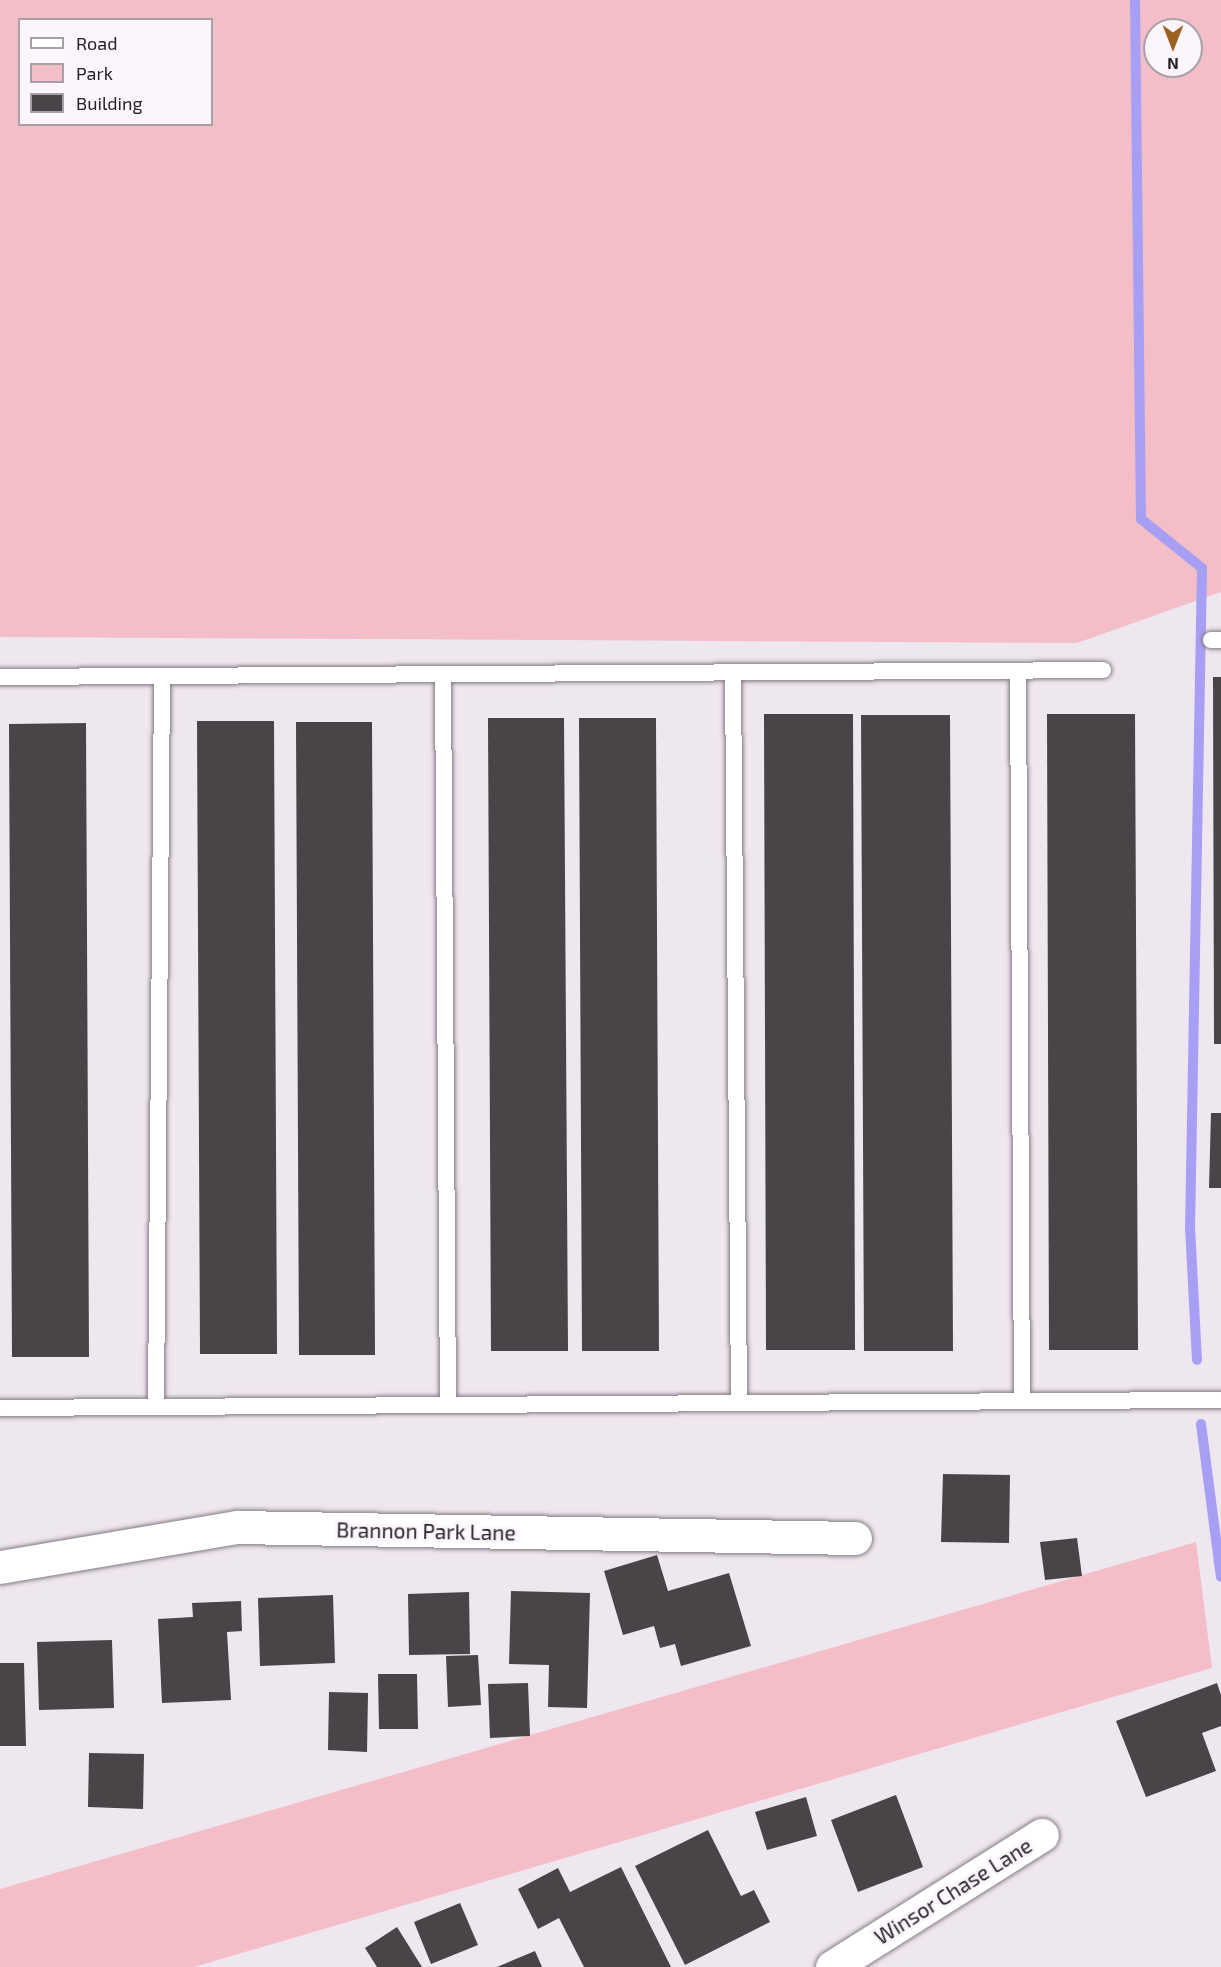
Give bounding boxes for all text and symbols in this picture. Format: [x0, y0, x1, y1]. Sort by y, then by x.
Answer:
legend [18, 18, 213, 126]
north arrow [1143, 18, 1203, 78]
text: Road [76, 32, 117, 54]
text: N [1167, 55, 1179, 74]
text: Park [76, 62, 113, 84]
text: Building [76, 92, 143, 114]
street label: Brannon Park Lane [336, 1517, 516, 1545]
street label: Winsor Chase Lane [870, 1832, 1036, 1950]

